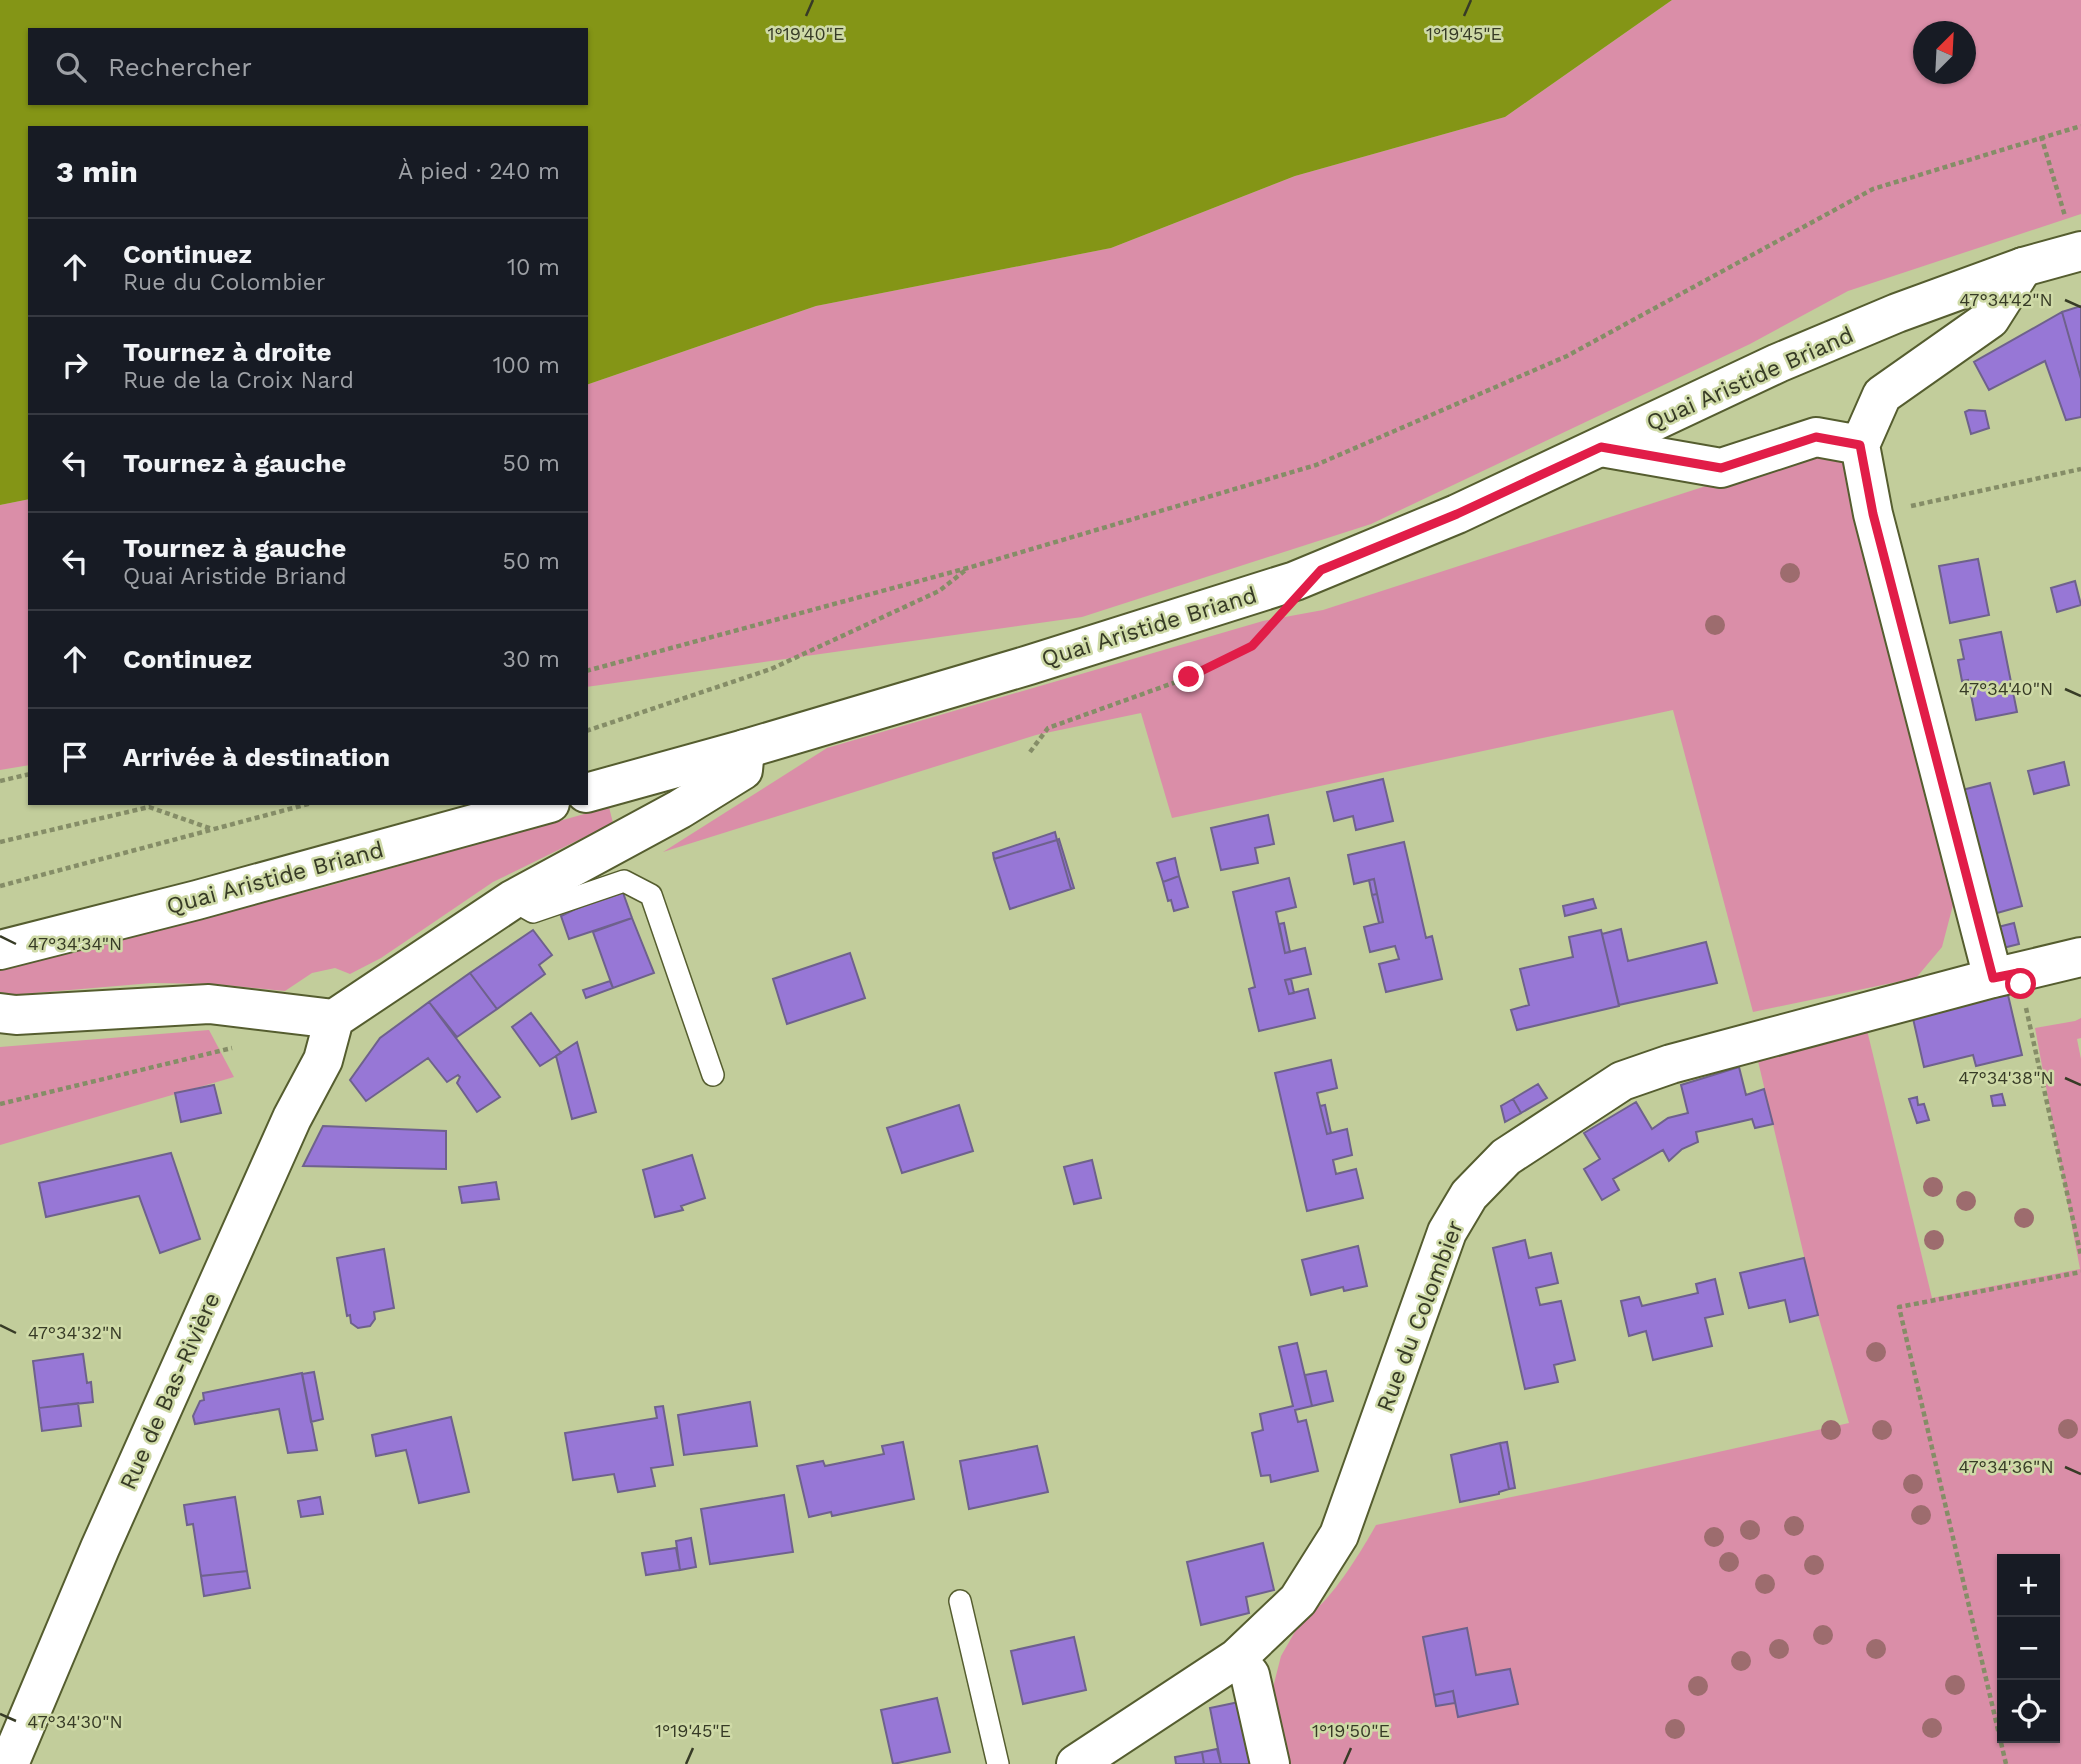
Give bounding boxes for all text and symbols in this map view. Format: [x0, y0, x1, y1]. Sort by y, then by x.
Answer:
north arrow [1913, 21, 1976, 84]
text: 1°19'40"E [768, 23, 844, 44]
text: 1°19'45"E [1426, 23, 1502, 44]
search box [28, 28, 588, 105]
icon: search [52, 48, 90, 86]
text: Rechercher [108, 52, 252, 82]
text: 3 min [56, 154, 138, 189]
text: À pied · 240 m [398, 158, 560, 185]
text: Continuez [123, 239, 252, 269]
icon: ahead [56, 248, 94, 286]
text: 10 m [507, 254, 560, 281]
text: Rue du Colombier [123, 269, 325, 296]
text: 47°34'42"N [1959, 289, 2053, 310]
street label: Quai Aristide Briand [1642, 321, 1858, 437]
text: Tournez à droite [123, 337, 332, 367]
icon: right [56, 346, 94, 384]
text: 100 m [493, 352, 560, 379]
text: Rue de la Croix Nard [123, 367, 354, 394]
icon: left [56, 444, 94, 482]
text: Tournez à gauche [123, 448, 346, 478]
text: 50 m [503, 450, 560, 477]
text: Tournez à gauche [123, 533, 346, 563]
icon: left [56, 542, 94, 580]
text: 50 m [503, 548, 560, 575]
text: Quai Aristide Briand [123, 563, 347, 590]
street label: Quai Aristide Briand [1038, 581, 1260, 673]
icon: ahead [56, 640, 94, 678]
text: Continuez [123, 644, 252, 674]
text: 30 m [503, 646, 560, 673]
route end [1173, 661, 1204, 692]
text: 47°34'40"N [1959, 678, 2053, 699]
icon: arrive [56, 738, 94, 776]
text: Arrivée à destination [123, 742, 390, 772]
street label: Quai Aristide Briand [163, 836, 387, 920]
text: 47°34'34"N [28, 933, 122, 954]
route start [2005, 968, 2036, 999]
text: 47°34'38"N [1958, 1067, 2054, 1088]
street label: Rue du Colombier [1371, 1217, 1469, 1415]
street label: Rue de Bas-Rivière [114, 1288, 226, 1494]
text: 47°34'32"N [28, 1322, 122, 1343]
text: 47°34'36"N [1958, 1456, 2054, 1477]
map controls [1997, 1554, 2060, 1743]
button: + [1997, 1554, 2060, 1617]
button: − [1997, 1617, 2060, 1680]
button: locate [1997, 1680, 2060, 1743]
text: 47°34'30"N [27, 1711, 123, 1732]
text: 1°19'45"E [655, 1720, 731, 1741]
text: 1°19'50"E [1312, 1720, 1390, 1741]

